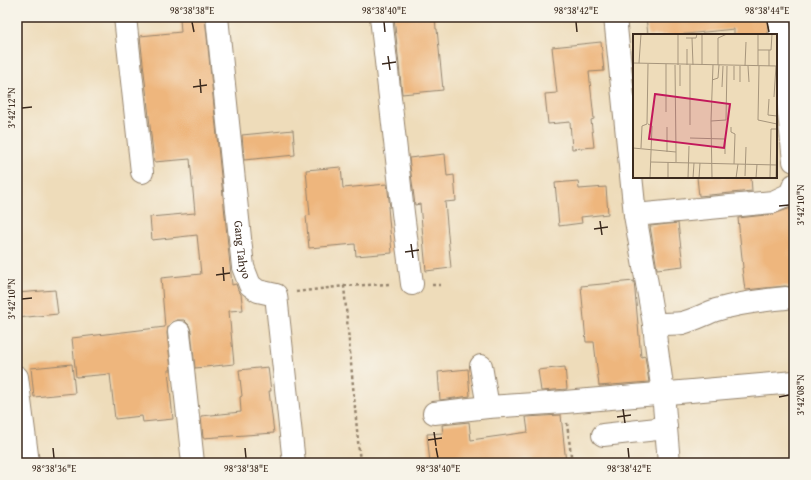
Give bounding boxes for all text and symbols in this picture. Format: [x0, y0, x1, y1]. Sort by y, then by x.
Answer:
text: 98°38'38"E [170, 3, 214, 18]
text: 98°38'40"E [362, 3, 406, 18]
text: 98°38'42"E [554, 3, 598, 18]
text: 98°38'44"E [745, 3, 789, 18]
inset map [633, 34, 777, 178]
text: 3°42'12"N [4, 87, 19, 129]
text: 3°42'10"N [793, 184, 808, 226]
street label: Gang Tahyo [230, 220, 256, 281]
text: 3°42'10"N [4, 278, 19, 320]
text: 3°42'08"N [793, 374, 808, 416]
text: 98°38'36"E [32, 461, 76, 476]
text: 98°38'38"E [224, 461, 268, 476]
text: 98°38'40"E [416, 461, 460, 476]
text: 98°38'42"E [607, 461, 651, 476]

